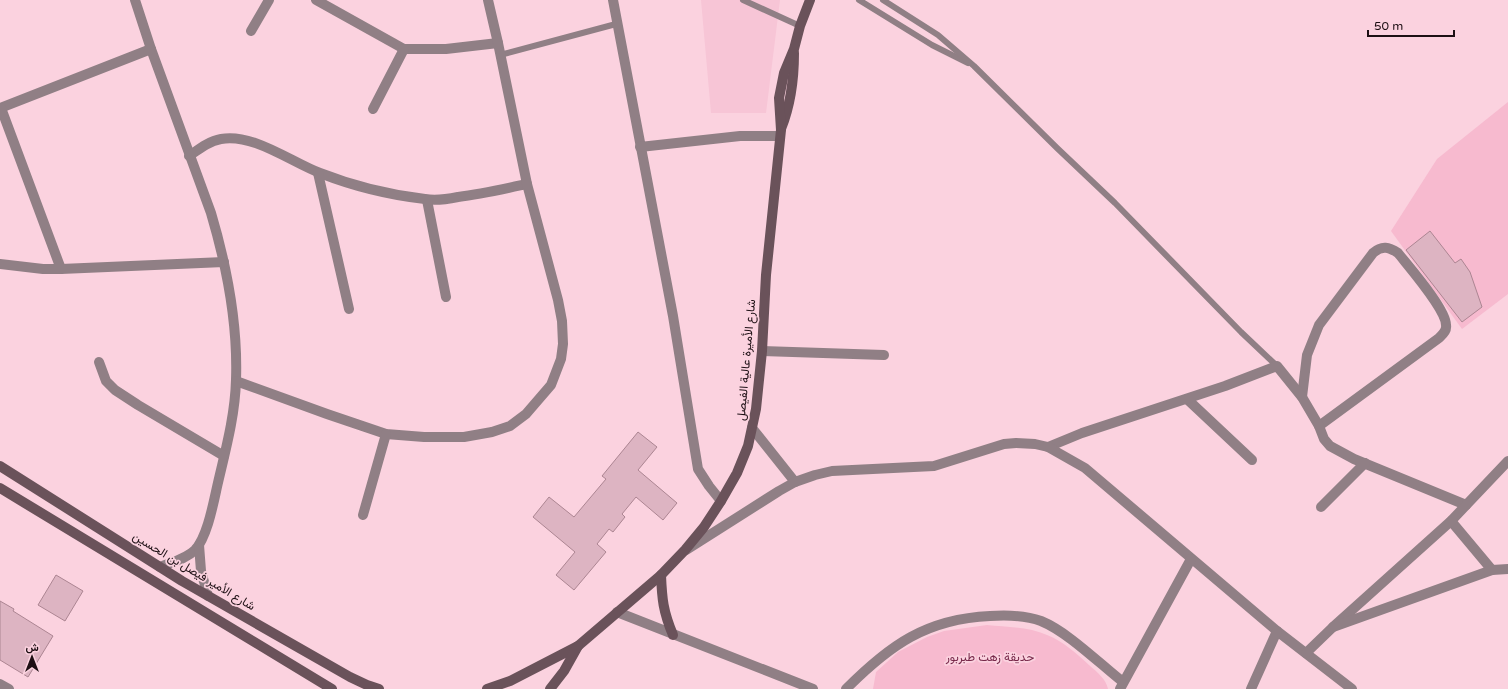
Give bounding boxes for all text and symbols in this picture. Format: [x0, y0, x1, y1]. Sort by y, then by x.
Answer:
scale bar [1368, 12, 1454, 38]
text: 50 m [1374, 19, 1403, 33]
street label: شارع الأميرة عالية الفيصل [734, 299, 760, 422]
street label: شارع الأمير فيصل بن الحسين [129, 529, 258, 615]
north arrow [12, 637, 52, 677]
text: ش [25, 641, 39, 654]
park label: حديقة زهت طبربور [945, 650, 1034, 665]

